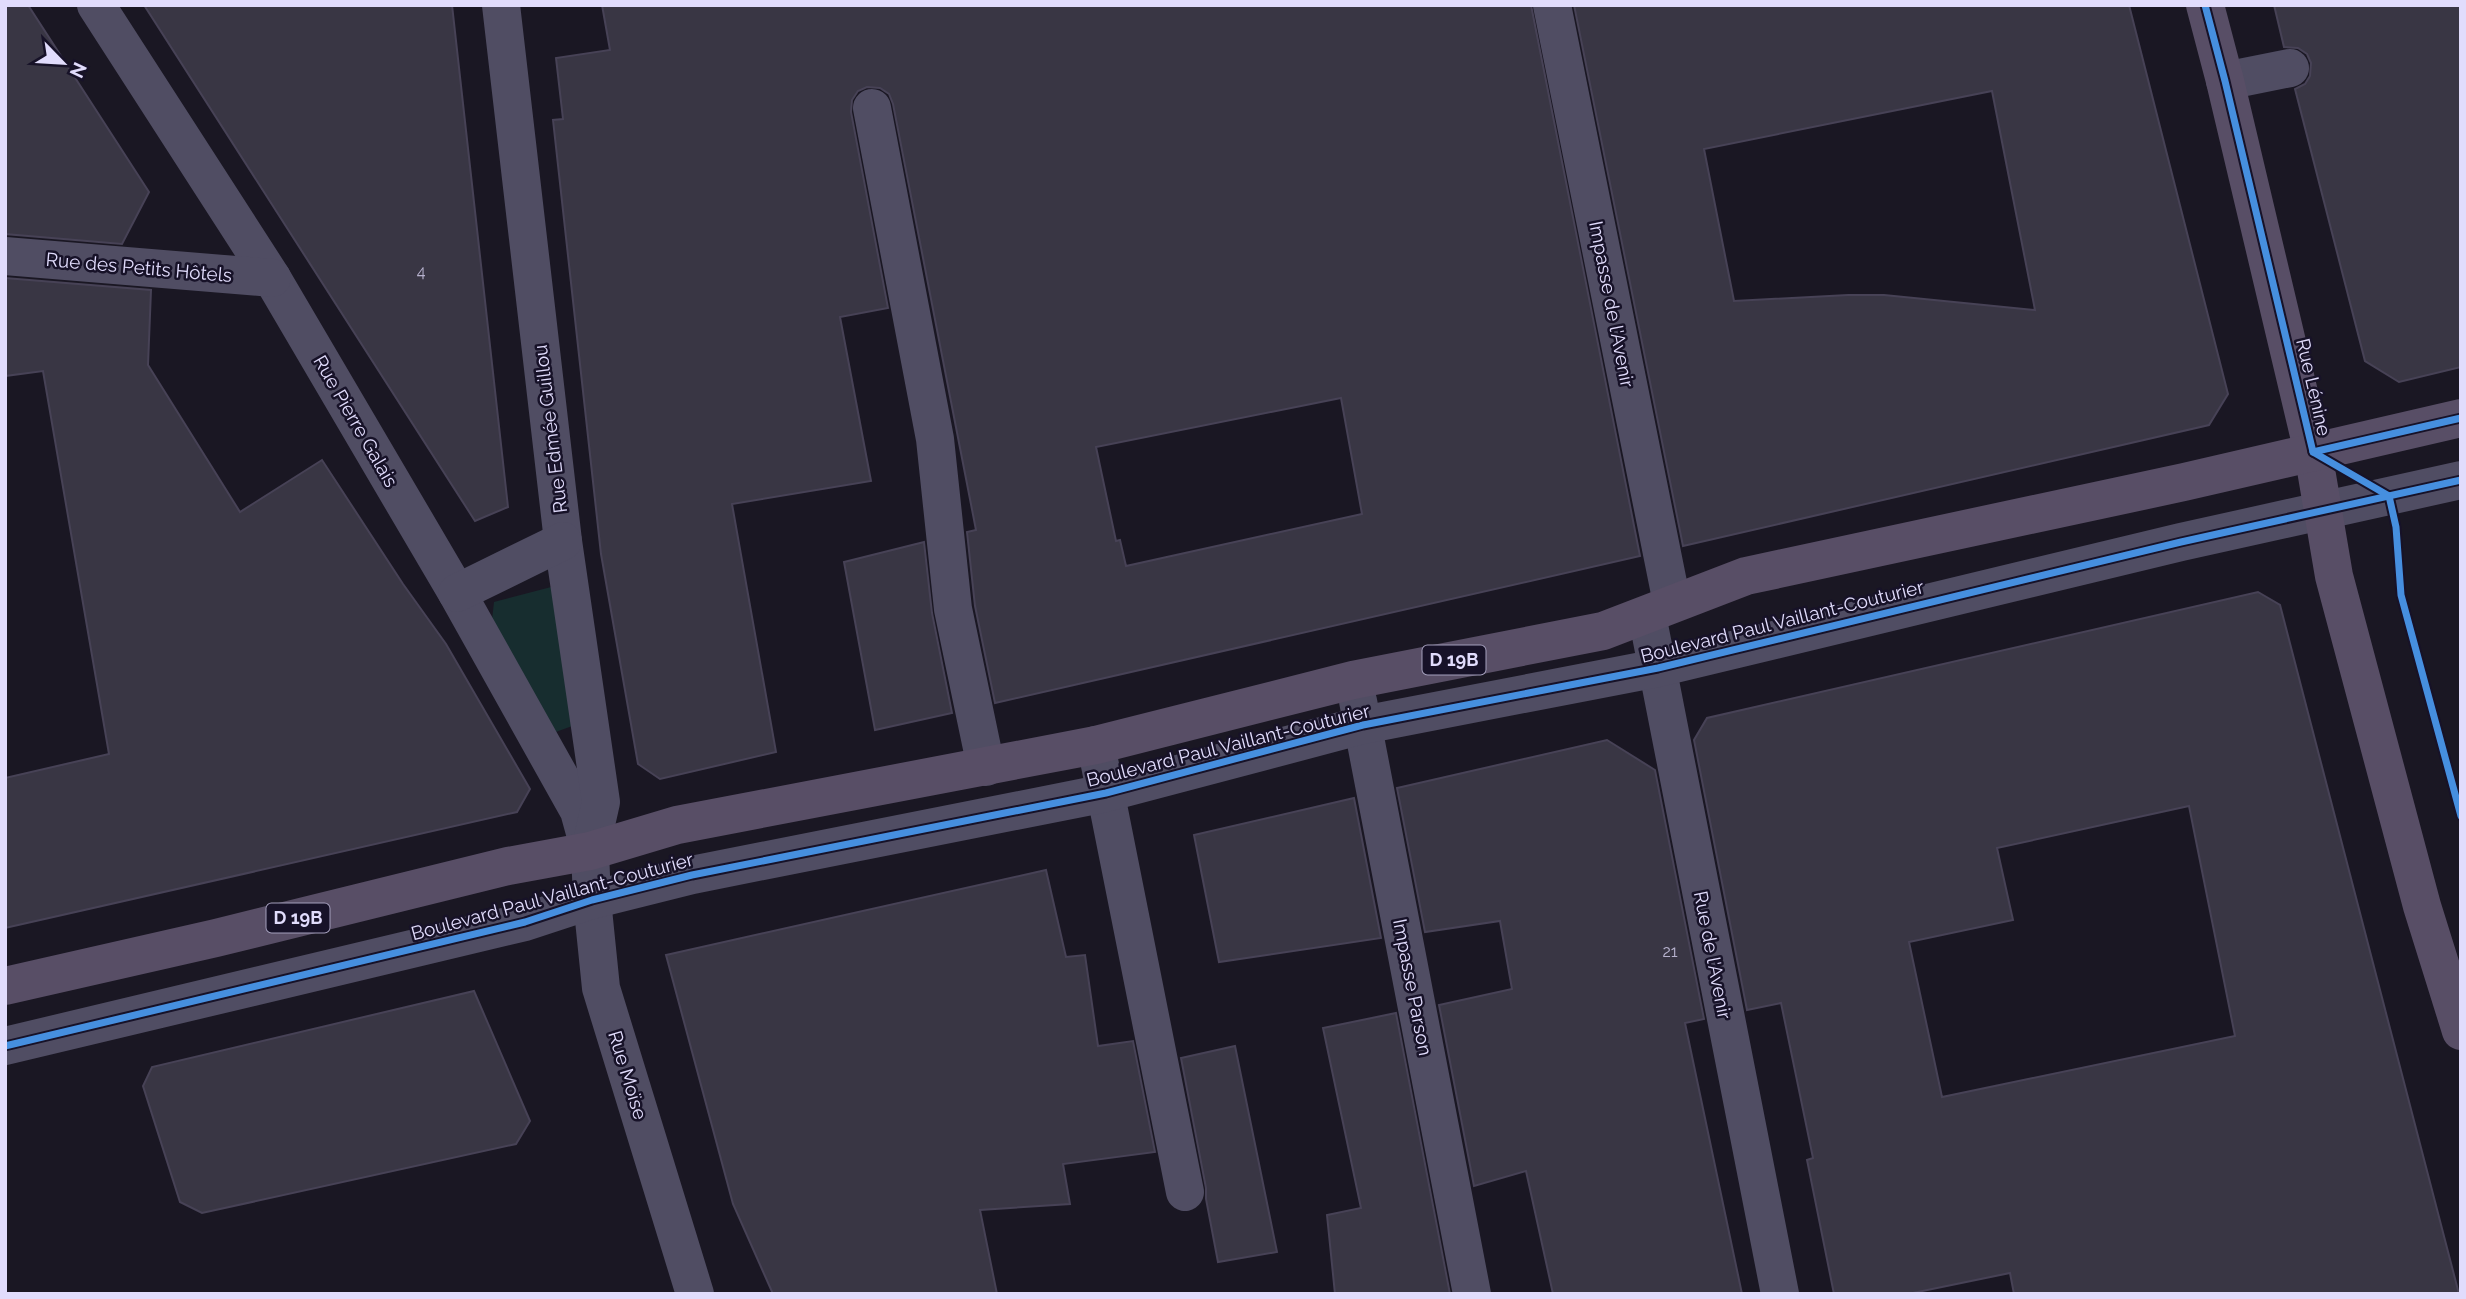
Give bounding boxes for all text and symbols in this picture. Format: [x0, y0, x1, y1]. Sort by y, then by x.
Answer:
north arrow [28, 28, 98, 98]
text: N [65, 59, 91, 81]
street label: Impasse de l'Avenir [1585, 219, 1639, 389]
street label: Rue des Petits Hôtels [45, 248, 233, 286]
house number: 4 [417, 262, 426, 281]
street label: Rue Lénine [2292, 336, 2336, 438]
street label: Rue Edmée Guillou [529, 344, 571, 514]
street label: Rue Pierre Galais [309, 351, 403, 491]
street label: Boulevard Paul Vaillant-Couturier [1638, 575, 1926, 667]
road number: D 19B [1422, 646, 1486, 674]
street label: Boulevard Paul Vaillant-Couturier [1084, 699, 1372, 791]
street label: Boulevard Paul Vaillant-Couturier [409, 848, 696, 944]
street label: Rue de l'Avenir [1690, 889, 1736, 1021]
road number: D 19B [266, 903, 330, 932]
street label: Impasse Parson [1389, 917, 1437, 1057]
house number: 21 [1662, 942, 1678, 961]
street label: Rue Moïse [604, 1028, 652, 1122]

